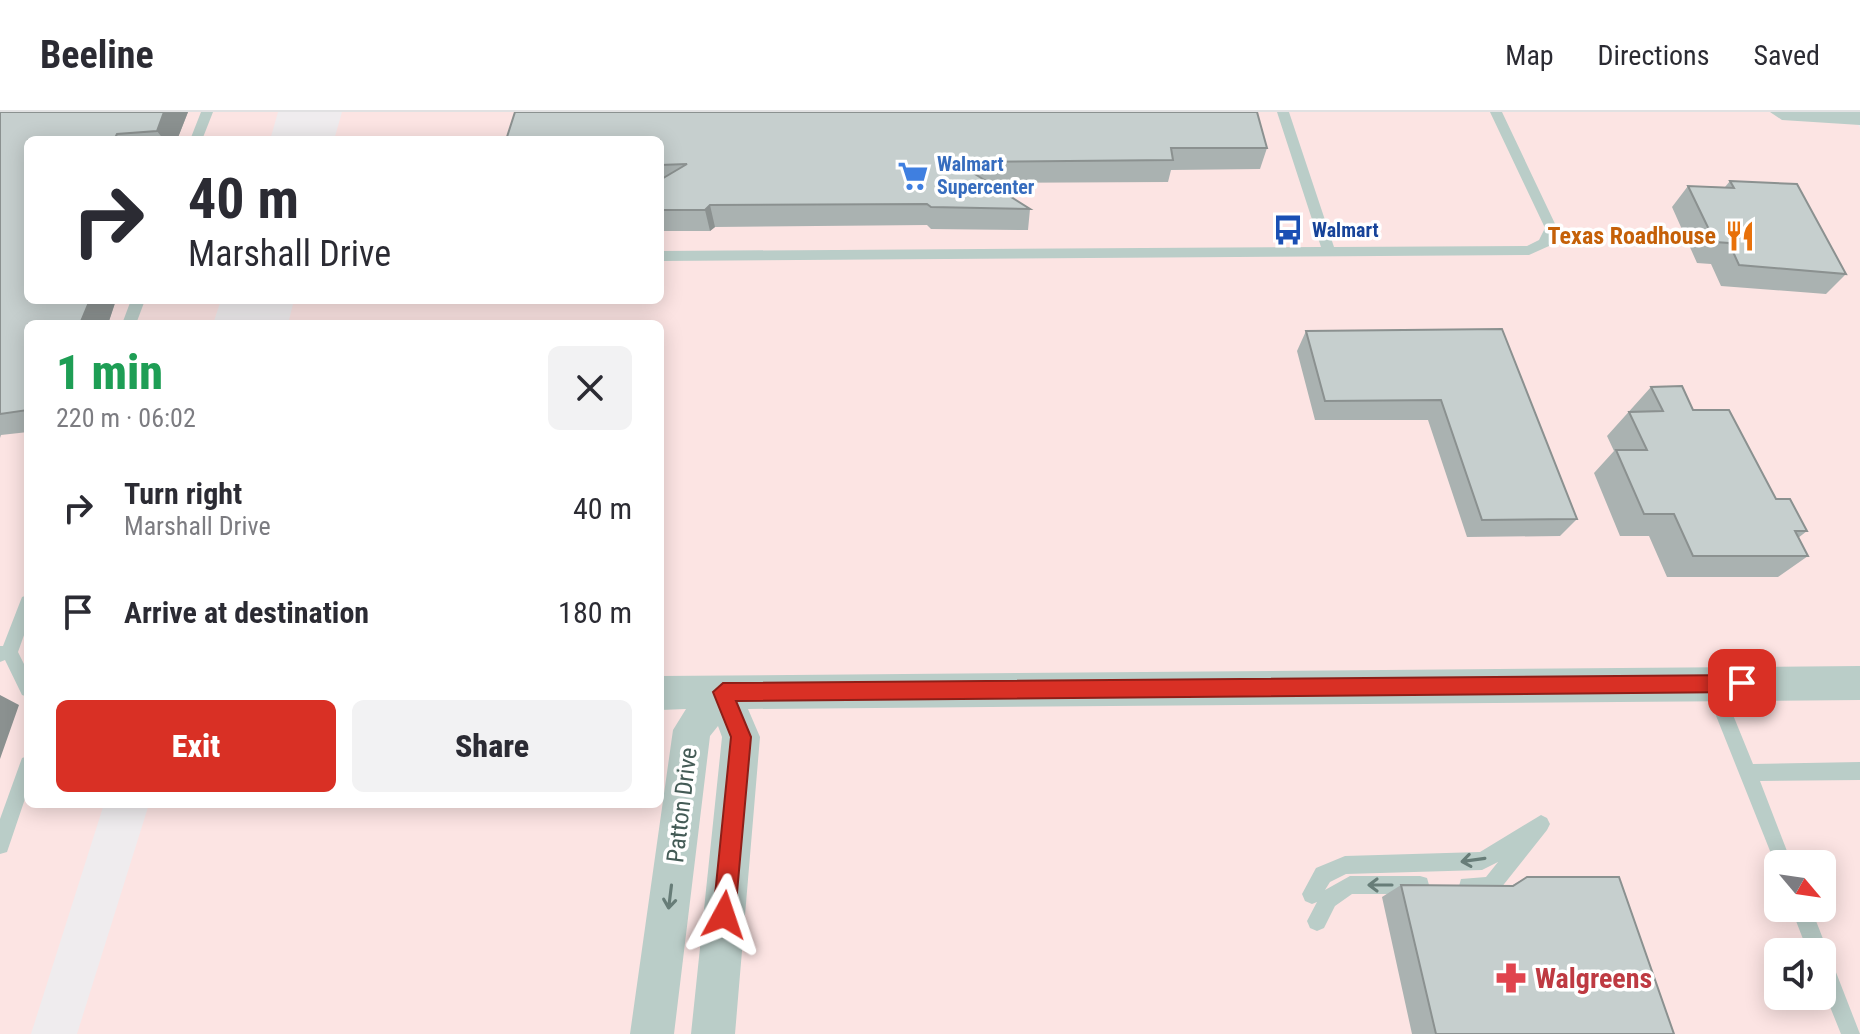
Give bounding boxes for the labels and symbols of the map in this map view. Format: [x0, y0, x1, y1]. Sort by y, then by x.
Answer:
place label: Walmart Supercenter [937, 152, 1035, 199]
supermarket icon: Walmart Supercenter [896, 159, 930, 193]
bus stop icon: Walmart [1271, 213, 1305, 247]
place label: Walmart [1312, 218, 1379, 242]
restaurant icon: Texas Roadhouse [1723, 219, 1757, 253]
place label: Texas Roadhouse [1548, 222, 1716, 250]
pin [1708, 649, 1776, 717]
street label: Patton Drive [661, 746, 703, 864]
north arrow [1764, 850, 1836, 922]
one-way arrow [1461, 853, 1487, 868]
position arrow [682, 873, 766, 957]
one-way arrow [1367, 877, 1394, 893]
one-way arrow [662, 884, 677, 910]
pharmacy icon: Walgreens [1494, 961, 1528, 995]
place label: Walgreens [1535, 962, 1652, 995]

